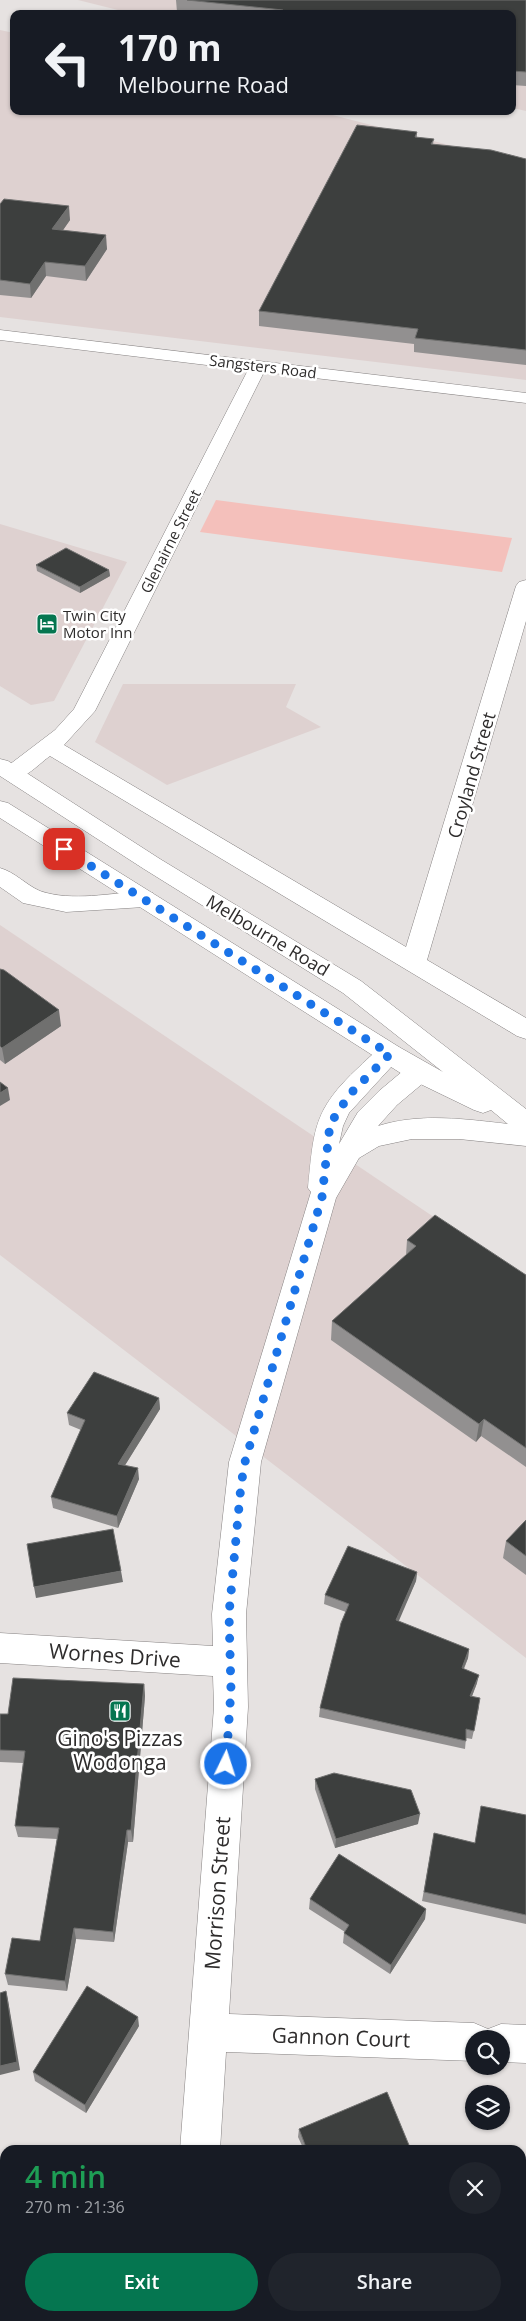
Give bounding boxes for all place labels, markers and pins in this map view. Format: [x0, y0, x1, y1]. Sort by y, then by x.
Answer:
place label: Twin City Motor Inn [63, 605, 133, 642]
hotel icon: Twin City Motor Inn [35, 612, 59, 636]
pin [43, 828, 85, 870]
restaurant icon: Gino's Pizzas Wodonga [108, 1699, 132, 1723]
place label: Gino's Pizzas Wodonga [57, 1724, 183, 1776]

